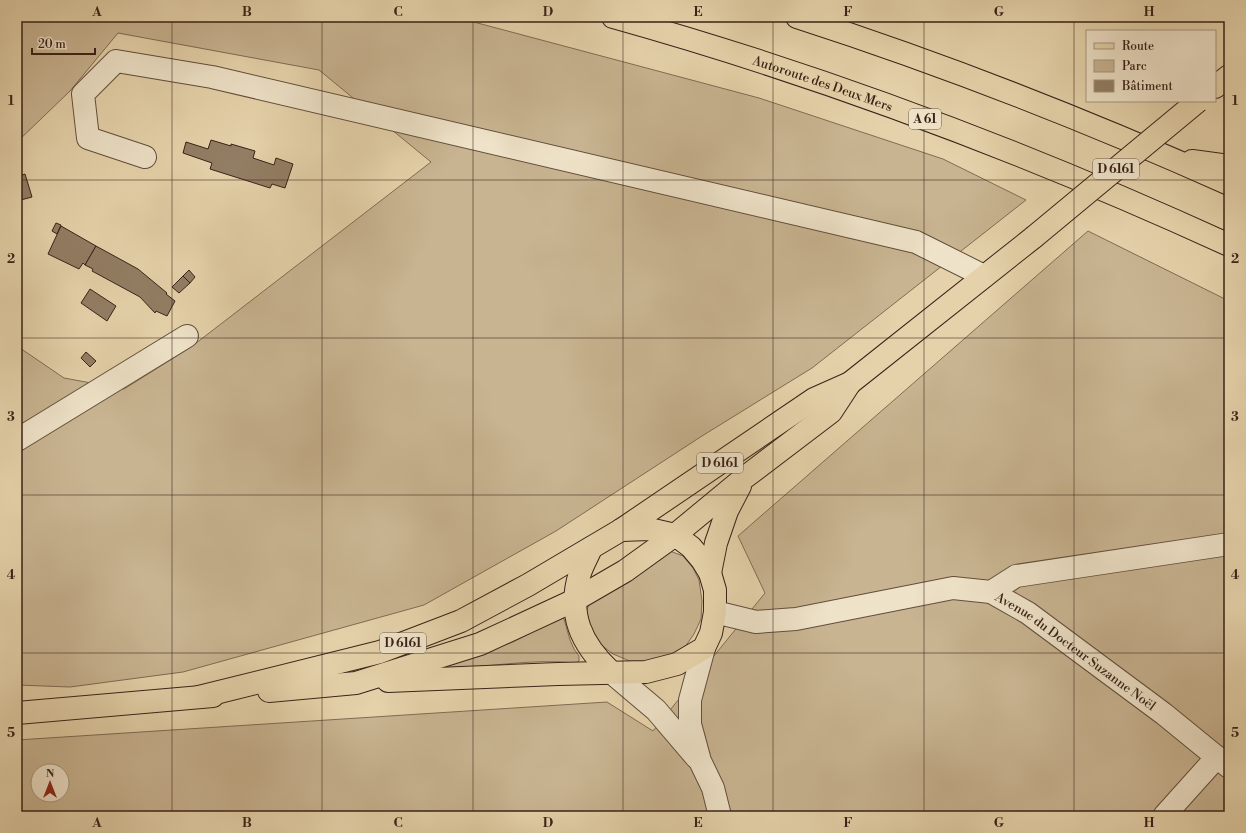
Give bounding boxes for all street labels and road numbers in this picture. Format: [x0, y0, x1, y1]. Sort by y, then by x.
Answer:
street label: Autoroute des Deux Mers [750, 52, 895, 115]
road number: A 61 [909, 109, 941, 129]
road number: D 6161 [1093, 159, 1139, 179]
road number: D 6161 [697, 453, 743, 473]
street label: Avenue du Docteur Suzanne Noël [991, 589, 1159, 714]
road number: D 6161 [380, 633, 426, 653]

